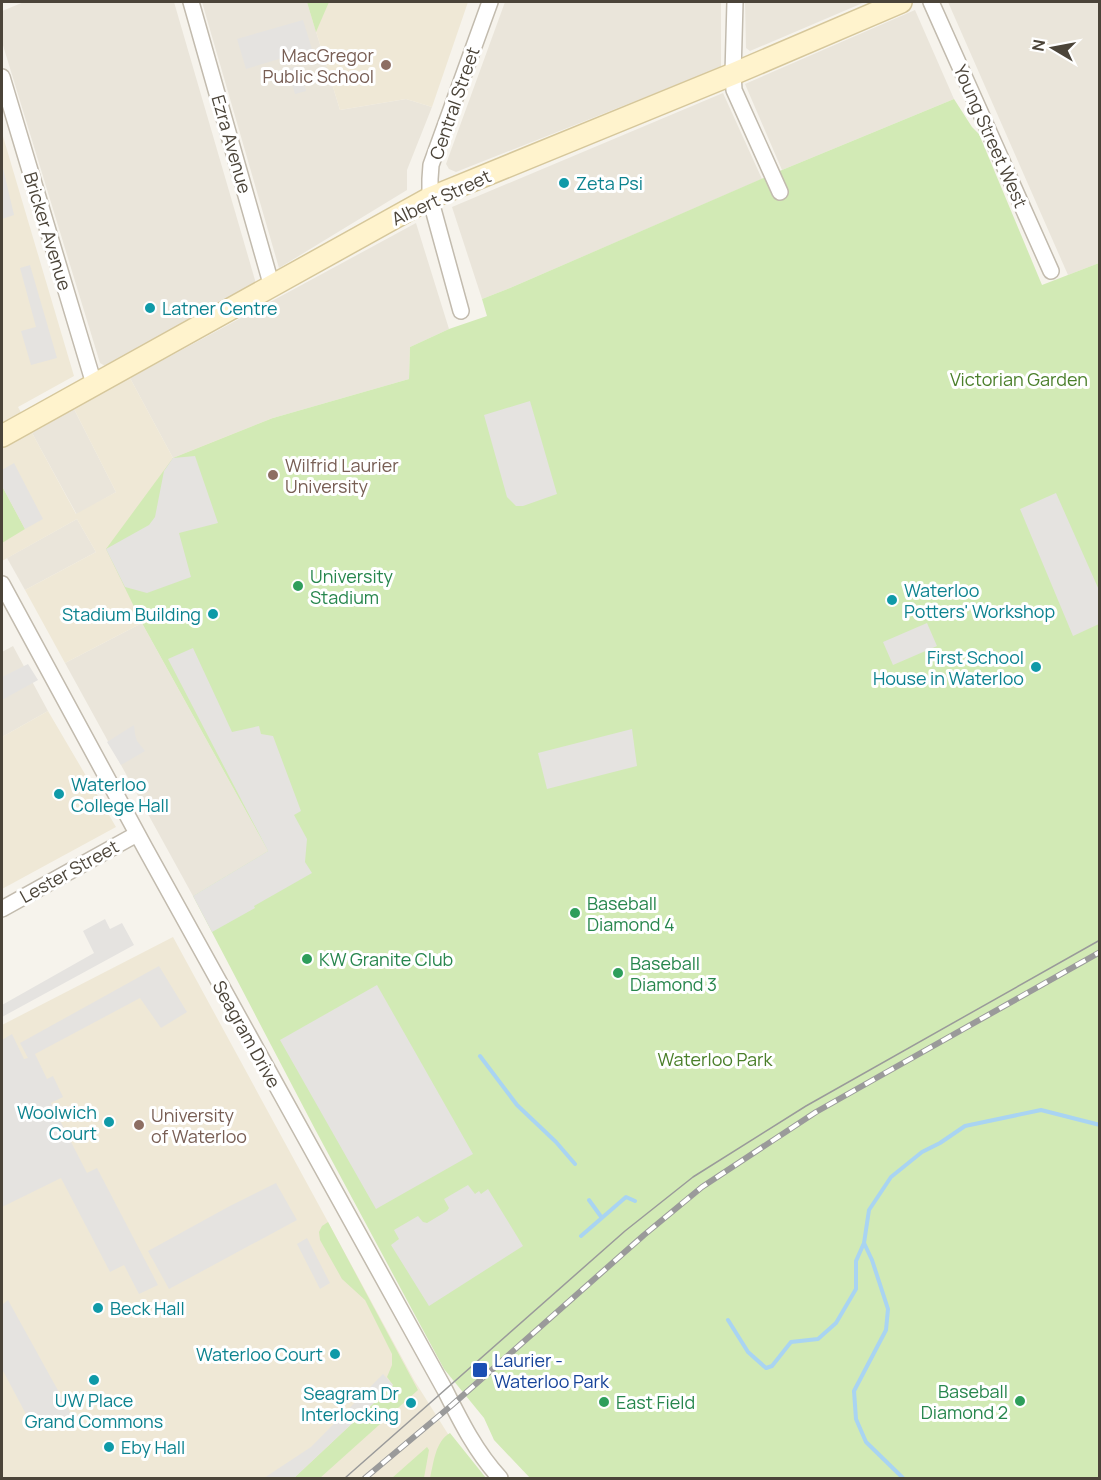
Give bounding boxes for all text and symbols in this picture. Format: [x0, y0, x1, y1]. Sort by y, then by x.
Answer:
north arrow [1023, 18, 1083, 78]
text: N [1026, 38, 1050, 53]
place label: MacGregor Public School [263, 43, 375, 88]
street label: Central Street [423, 43, 485, 163]
marker: MacGregor Public School [379, 58, 393, 72]
street label: Young Street West [949, 61, 1033, 211]
street label: Ezra Avenue [207, 92, 257, 196]
street label: Albert Street [387, 164, 495, 230]
street label: Bricker Avenue [19, 169, 77, 293]
place label: Zeta Psi [576, 171, 643, 195]
marker: Zeta Psi [557, 176, 571, 190]
place label: Latner Centre [162, 296, 278, 320]
marker: Latner Centre [143, 301, 157, 315]
park label: Victorian Garden [950, 367, 1088, 391]
place label: Wilfrid Laurier University [285, 453, 399, 498]
marker: Wilfrid Laurier University [266, 468, 280, 482]
place label: University Stadium [310, 564, 394, 609]
place label: Waterloo Potters' Workshop [904, 578, 1055, 623]
marker: University Stadium [291, 579, 305, 593]
marker: Waterloo Potters' Workshop [885, 593, 899, 607]
place label: Stadium Building [62, 602, 201, 626]
marker: Stadium Building [206, 607, 220, 621]
place label: First School House in Waterloo [873, 645, 1024, 690]
marker: First School House in Waterloo [1029, 660, 1043, 674]
place label: Waterloo College Hall [71, 772, 169, 817]
marker: Waterloo College Hall [52, 787, 66, 801]
street label: Lester Street [15, 834, 123, 908]
place label: Baseball Diamond 4 [587, 891, 675, 936]
marker: Baseball Diamond 4 [568, 906, 582, 920]
place label: KW Granite Club [319, 947, 453, 971]
place label: Baseball Diamond 3 [630, 951, 717, 996]
marker: KW Granite Club [300, 952, 314, 966]
marker: Baseball Diamond 3 [611, 966, 625, 980]
street label: Seagram Drive [208, 976, 286, 1092]
park label: Waterloo Park [658, 1047, 773, 1071]
place label: Woolwich Court [17, 1100, 97, 1145]
place label: University of Waterloo [151, 1103, 247, 1148]
marker: Woolwich Court [102, 1115, 116, 1129]
marker: University of Waterloo [132, 1118, 146, 1132]
place label: Beck Hall [110, 1296, 185, 1320]
marker: Beck Hall [91, 1301, 105, 1315]
place label: Waterloo Court [196, 1342, 323, 1366]
marker: Waterloo Court [328, 1347, 342, 1361]
place label: Laurier - Waterloo Park [494, 1348, 610, 1393]
marker: Laurier - Waterloo Park [471, 1361, 489, 1379]
marker: UW Place Grand Commons [87, 1373, 101, 1387]
place label: Baseball Diamond 2 [921, 1379, 1008, 1424]
place label: Seagram Dr Interlocking [301, 1381, 400, 1426]
place label: UW Place Grand Commons [25, 1388, 163, 1433]
place label: East Field [616, 1390, 695, 1414]
marker: Baseball Diamond 2 [1013, 1394, 1027, 1408]
marker: East Field [597, 1395, 611, 1409]
marker: Seagram Dr Interlocking [404, 1396, 418, 1410]
place label: Eby Hall [121, 1435, 185, 1459]
marker: Eby Hall [102, 1440, 116, 1454]

